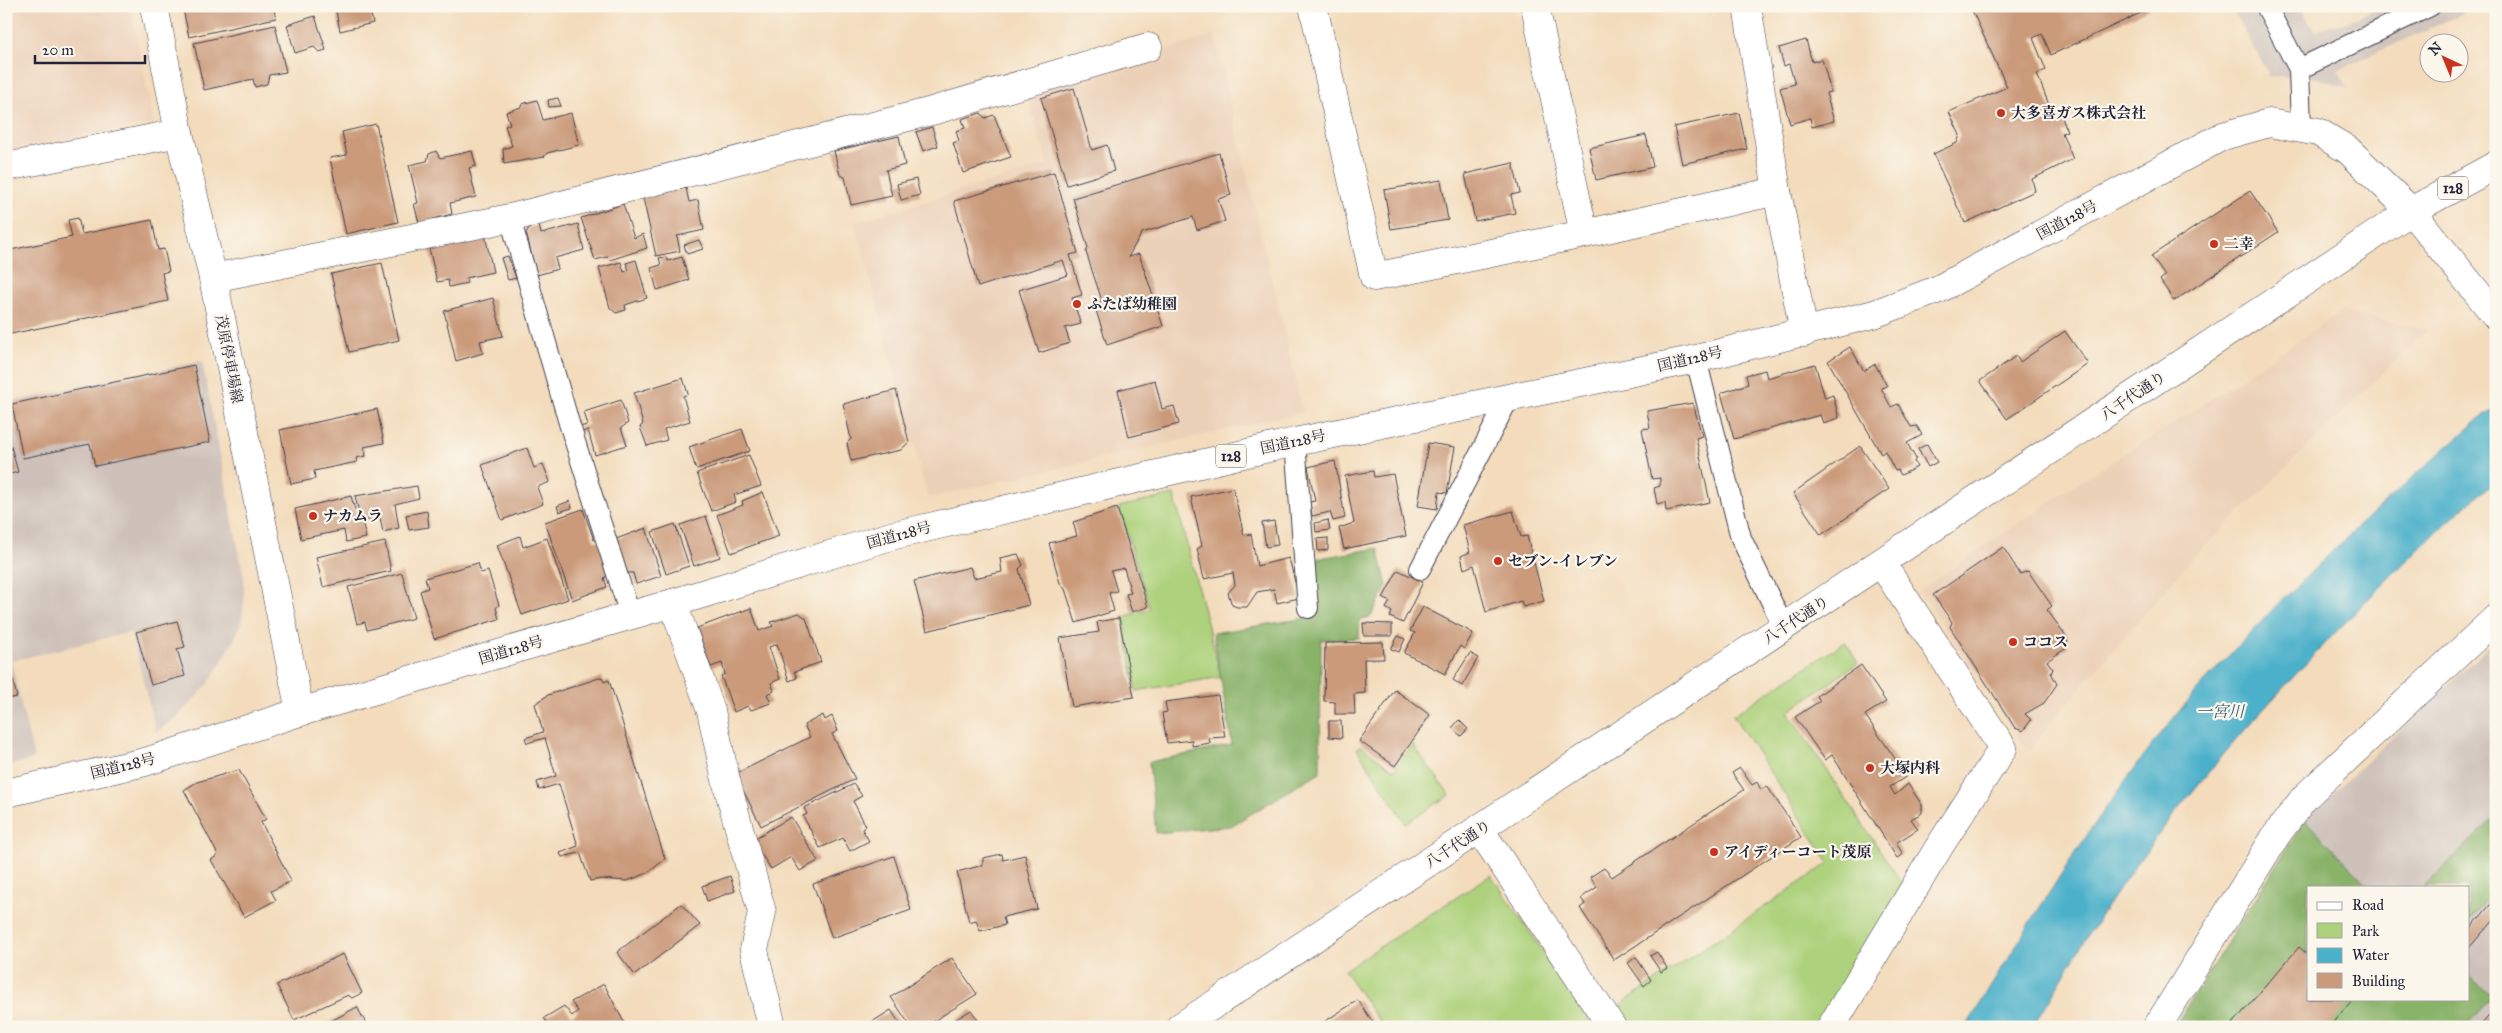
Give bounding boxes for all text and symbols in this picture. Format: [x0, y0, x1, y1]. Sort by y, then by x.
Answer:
scale bar [35, 32, 145, 64]
north arrow [2420, 32, 2470, 82]
text: N [2425, 39, 2446, 59]
text: 20 m [42, 41, 74, 59]
place label: 大多喜ガス株式会社 [2011, 104, 2146, 122]
marker: 大多喜ガス株式会社 [1995, 107, 2007, 119]
road number: 128 [2438, 177, 2468, 200]
street label: 国道128号 [2033, 196, 2101, 244]
place label: 二幸 [2224, 235, 2254, 253]
marker: 二幸 [2208, 238, 2220, 250]
place label: ふたば幼稚園 [1087, 295, 1177, 313]
marker: ふたば幼稚園 [1071, 298, 1083, 310]
street label: 茂原停車場線 [212, 313, 246, 405]
street label: 国道128号 [1656, 343, 1724, 375]
street label: 八千代通り [2097, 368, 2169, 424]
street label: 国道128号 [1259, 426, 1327, 458]
road number: 128 [1216, 444, 1246, 468]
place label: ナカムラ [323, 507, 383, 525]
marker: ナカムラ [307, 510, 319, 522]
street label: 国道128号 [865, 518, 933, 552]
place label: セブン-イレブン [1508, 552, 1618, 570]
marker: セブン-イレブン [1492, 555, 1504, 567]
street label: 八千代通り [1760, 592, 1832, 648]
street label: 国道128号 [477, 632, 545, 668]
place label: ココス [2023, 633, 2068, 651]
marker: ココス [2007, 636, 2019, 648]
water label: 一宮川 [2196, 702, 2246, 721]
street label: 国道128号 [89, 749, 157, 783]
place label: 大塚内科 [1880, 759, 1940, 777]
marker: 大塚内科 [1864, 762, 1876, 774]
street label: 八千代通り [1422, 816, 1494, 872]
place label: アイディーコート茂原 [1724, 843, 1871, 861]
marker: アイディーコート茂原 [1708, 846, 1720, 858]
legend [2307, 886, 2470, 1000]
text: Road [2352, 896, 2384, 914]
text: Park [2352, 922, 2379, 940]
text: Water [2352, 946, 2389, 964]
text: Building [2352, 972, 2406, 990]

